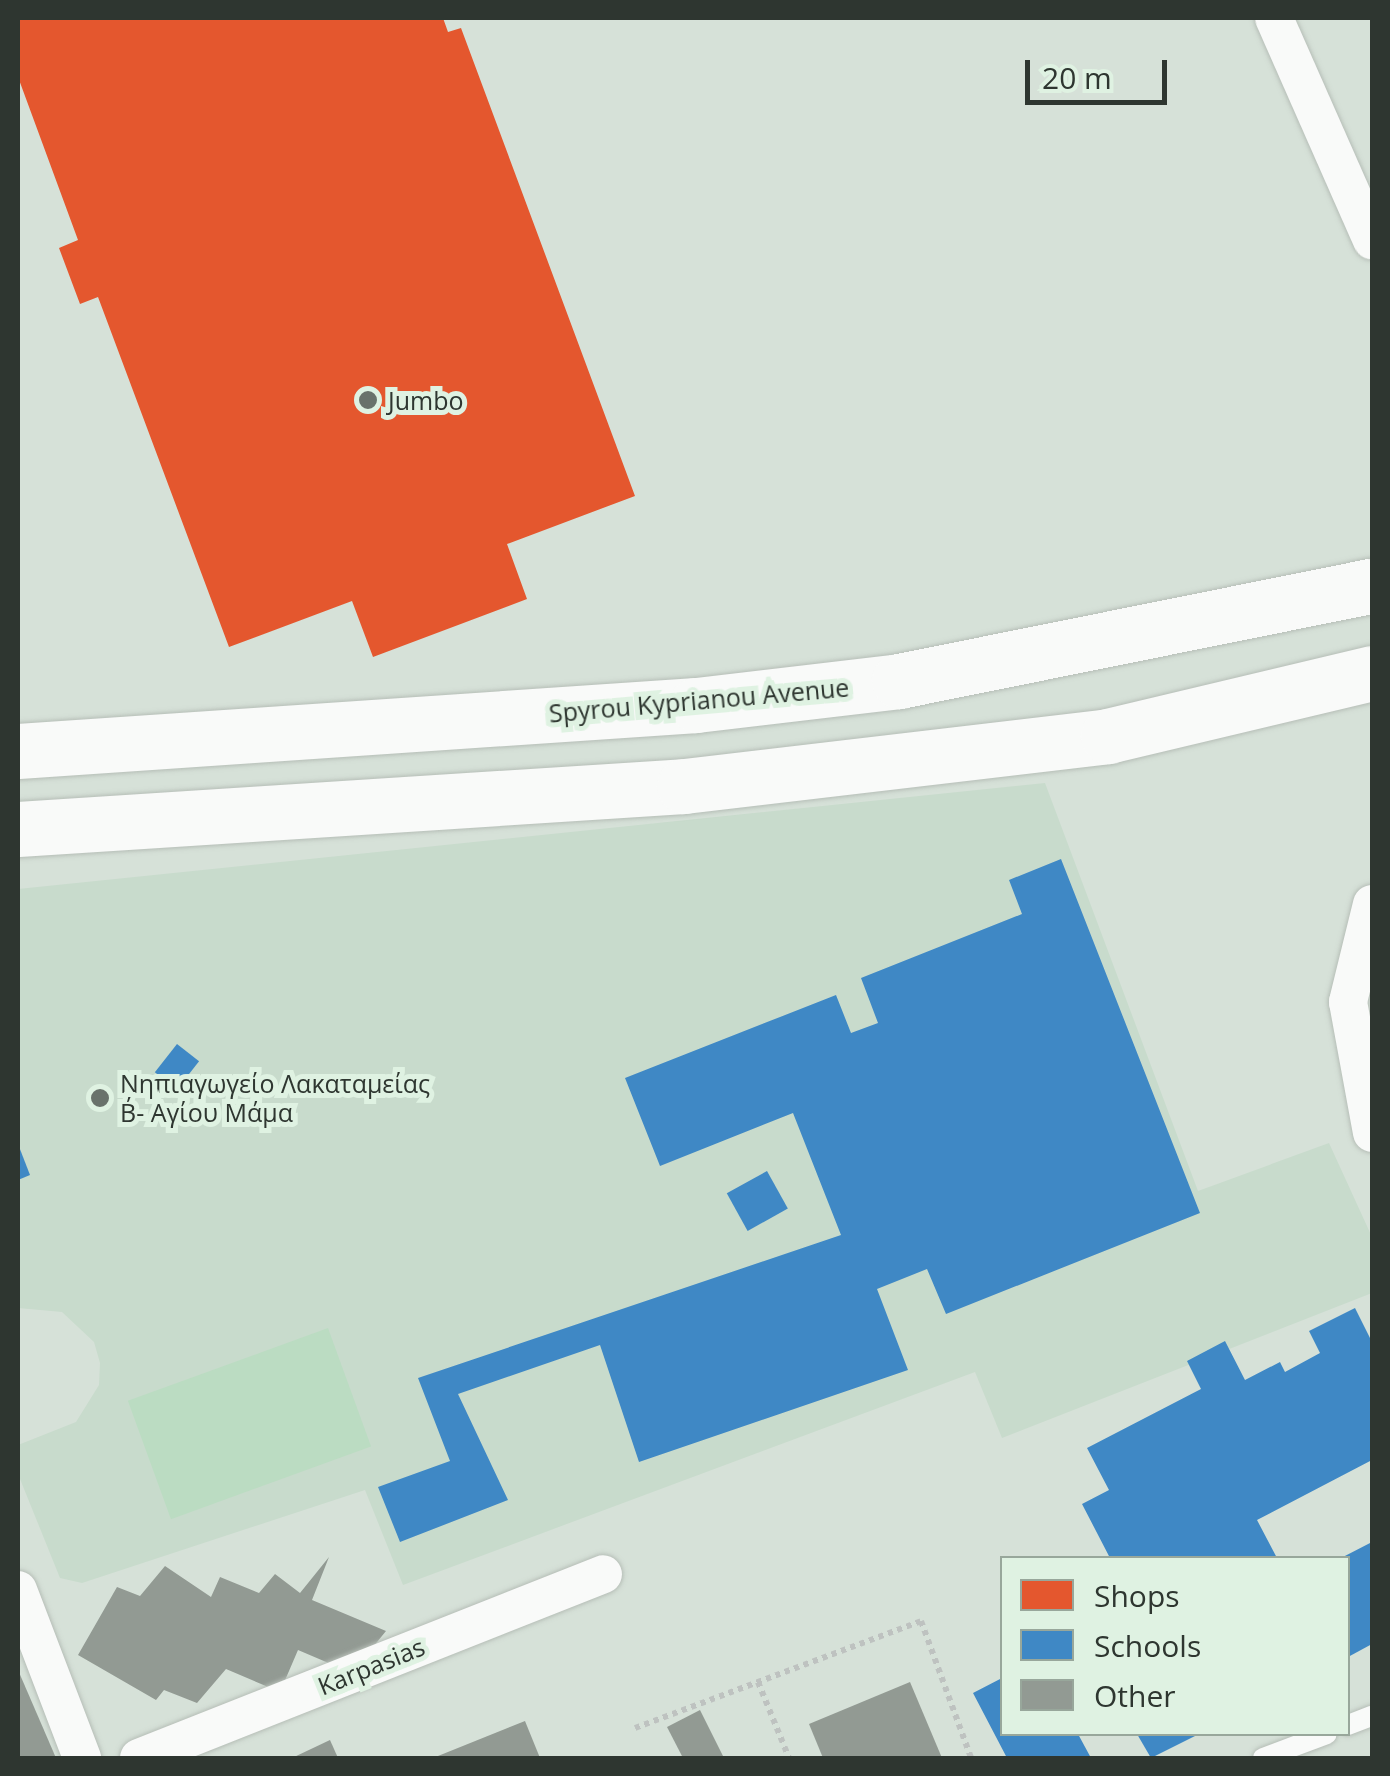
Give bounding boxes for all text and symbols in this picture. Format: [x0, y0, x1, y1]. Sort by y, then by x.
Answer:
scale bar [1030, 40, 1172, 102]
text: 20 m [1042, 57, 1112, 98]
place label: Jumbo [388, 385, 464, 415]
marker: Jumbo [357, 389, 379, 411]
street label: Spyrou Kyprianou Avenue [548, 672, 850, 728]
place label: Νηπιαγωγείο Λακαταμείας Β΄- Αγίου Μάμα [120, 1069, 430, 1128]
marker: Νηπιαγωγείο Λακαταμείας Β΄- Αγίου Μάμα [89, 1087, 111, 1109]
legend [1000, 1556, 1350, 1736]
text: Shops [1094, 1575, 1180, 1616]
text: Schools [1094, 1625, 1201, 1666]
street label: Karpasias [313, 1631, 429, 1701]
text: Other [1094, 1675, 1176, 1716]

